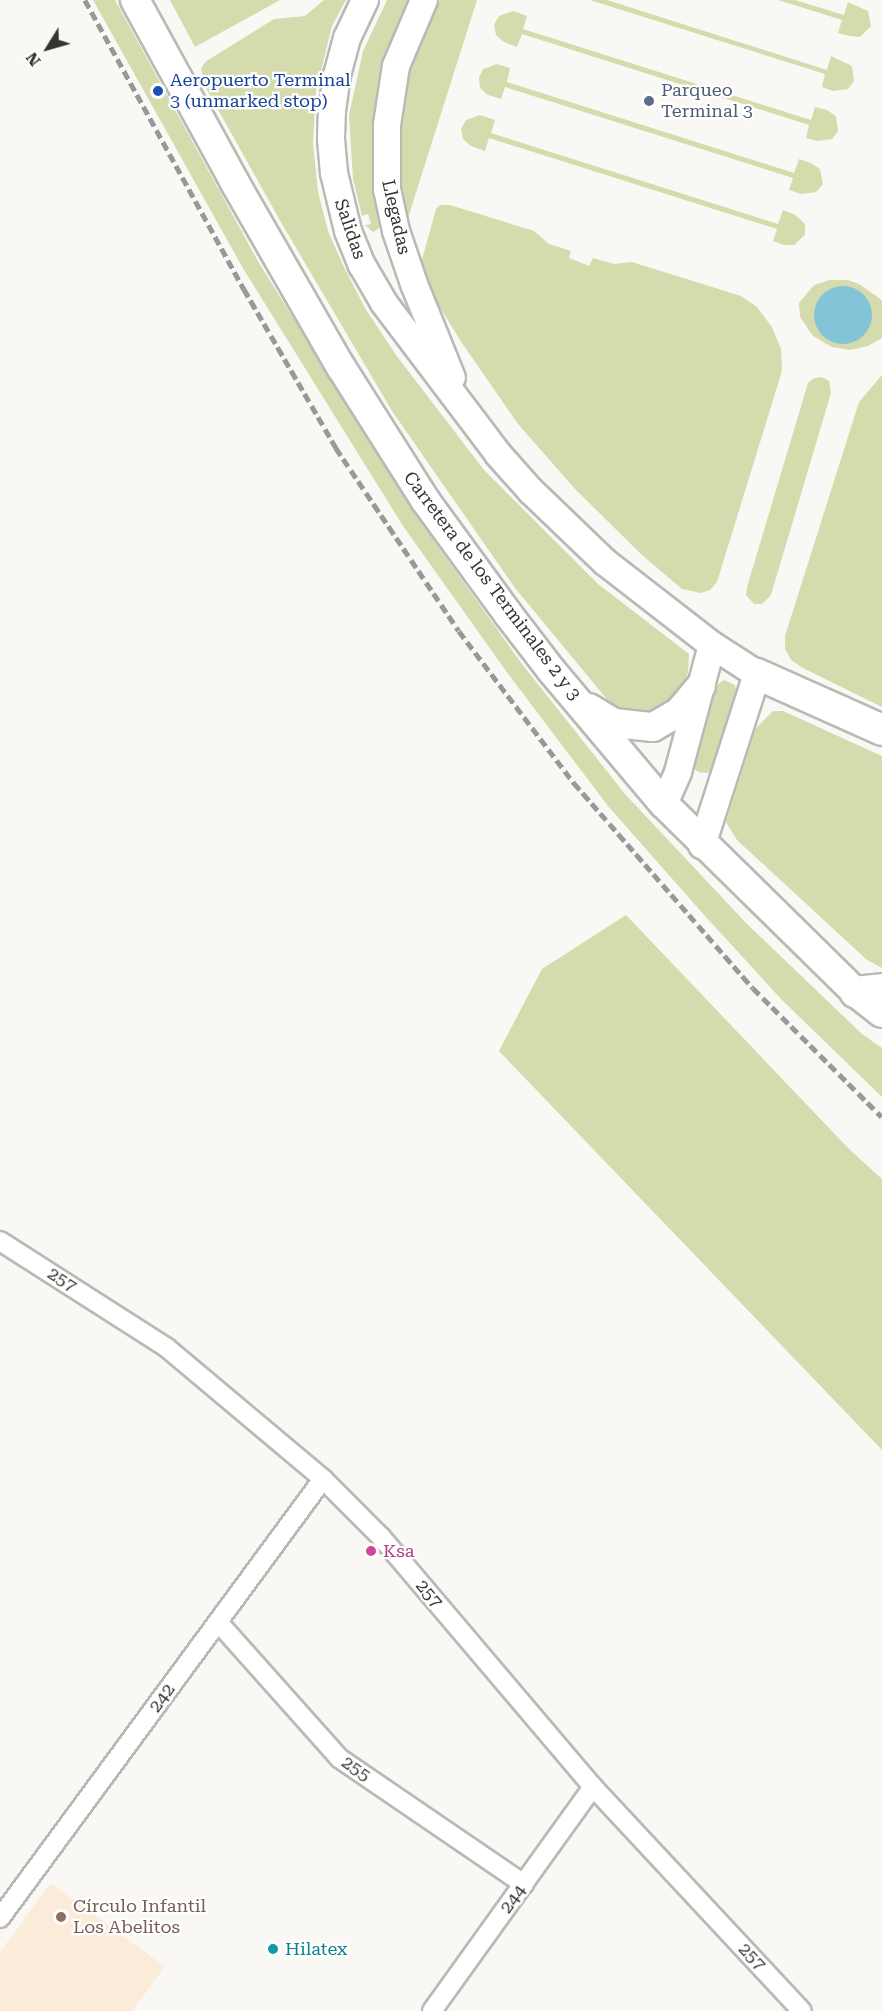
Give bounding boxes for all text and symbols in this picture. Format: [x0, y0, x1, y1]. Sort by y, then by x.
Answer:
north arrow [18, 18, 78, 78]
text: N [22, 48, 45, 70]
place label: Aeropuerto Terminal 3 (unmarked stop) [170, 70, 351, 112]
place label: Parqueo Terminal 3 [661, 80, 753, 122]
marker: Aeropuerto Terminal 3 (unmarked stop) [151, 84, 165, 98]
marker: Parqueo Terminal 3 [642, 94, 656, 108]
street label: Llegadas [377, 178, 415, 256]
street label: Salidas [330, 196, 370, 262]
street label: Carretera de los Terminales 2 y 3 [399, 467, 585, 705]
street label: 257 [43, 1263, 81, 1297]
place label: Ksa [383, 1540, 414, 1562]
marker: Ksa [364, 1544, 378, 1558]
street label: 257 [411, 1575, 447, 1613]
street label: 242 [144, 1679, 180, 1717]
street label: 255 [337, 1751, 375, 1787]
street label: 244 [495, 1880, 531, 1918]
place label: Círculo Infantil Los Abelitos [73, 1896, 206, 1938]
marker: Círculo Infantil Los Abelitos [54, 1910, 68, 1924]
place label: Hilatex [285, 1938, 347, 1960]
street label: 257 [734, 1939, 770, 1975]
marker: Hilatex [266, 1942, 280, 1956]

